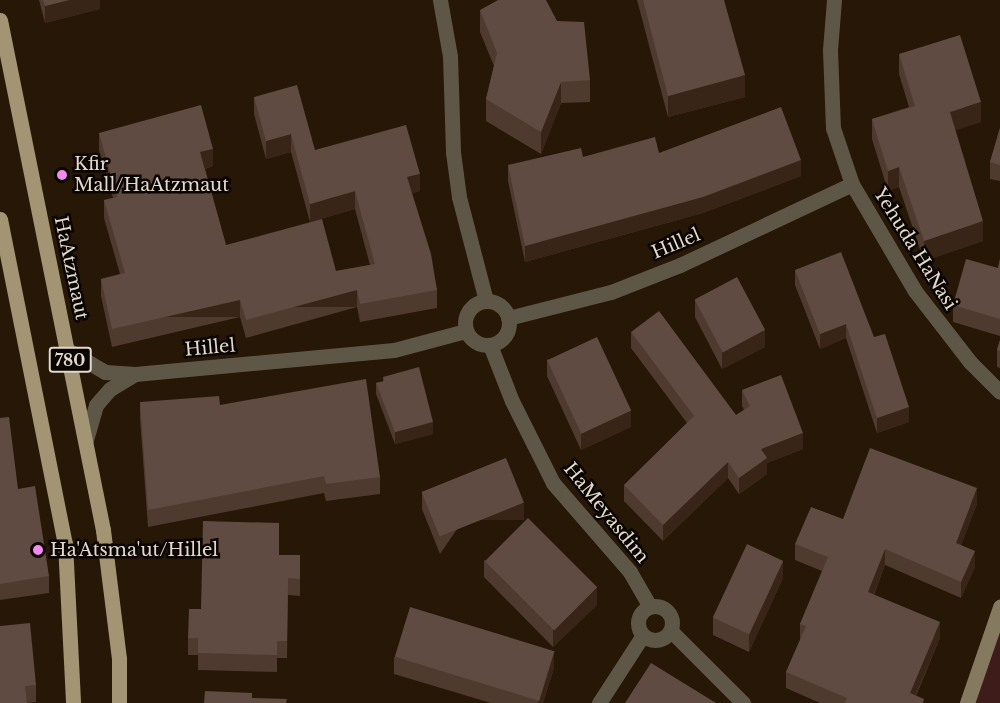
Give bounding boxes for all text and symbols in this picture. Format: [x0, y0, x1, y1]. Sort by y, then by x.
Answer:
place label: Kfir Mall/HaAtzmaut [74, 154, 229, 196]
marker: Kfir Mall/HaAtzmaut [55, 168, 69, 182]
street label: Yehuda HaNasi [869, 184, 961, 314]
street label: HaAtzmaut [49, 214, 93, 322]
street label: Hillel [648, 224, 704, 264]
street label: Hillel [184, 335, 236, 361]
road number: 780 [48, 347, 92, 373]
street label: HaMeyasdim [559, 458, 653, 568]
place label: Ha'Atsma'ut/Hillel [50, 539, 218, 561]
marker: Ha'Atsma'ut/Hillel [31, 543, 45, 557]

